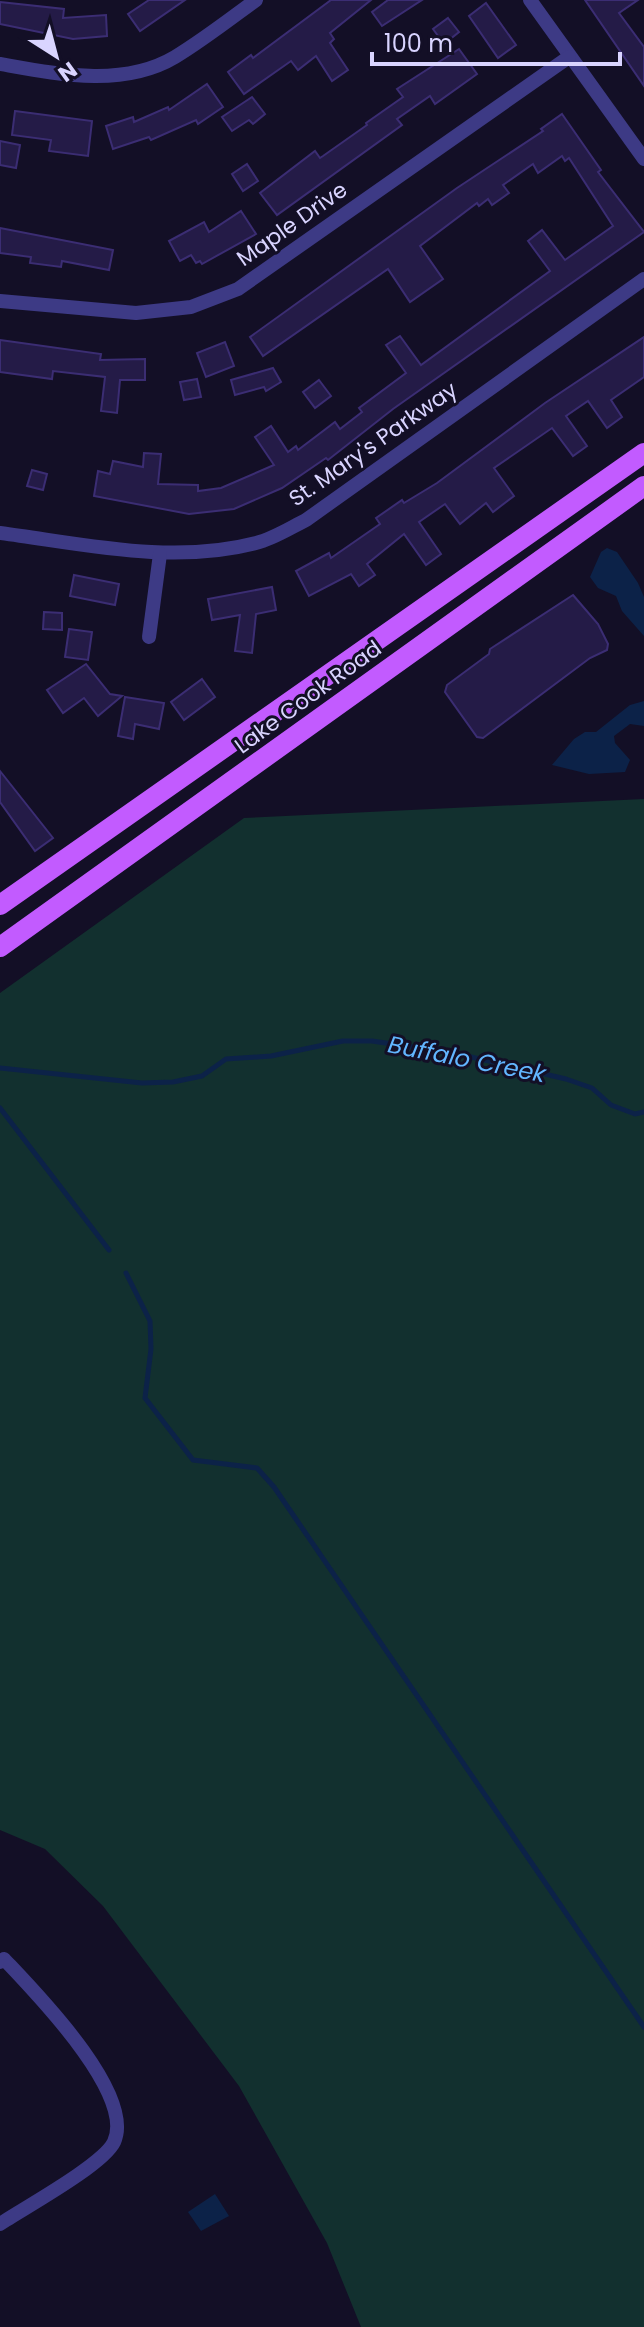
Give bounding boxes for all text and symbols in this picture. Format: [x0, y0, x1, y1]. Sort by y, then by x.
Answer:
north arrow [16, 16, 96, 96]
scale bar [372, 16, 620, 66]
text: 100 m [384, 27, 453, 60]
text: N [52, 54, 83, 89]
street label: Maple Drive [230, 174, 354, 274]
street label: St. Mary's Parkway [283, 374, 464, 514]
street label: Lake Cook Road [228, 633, 388, 761]
water label: Buffalo Creek [385, 1028, 550, 1091]

